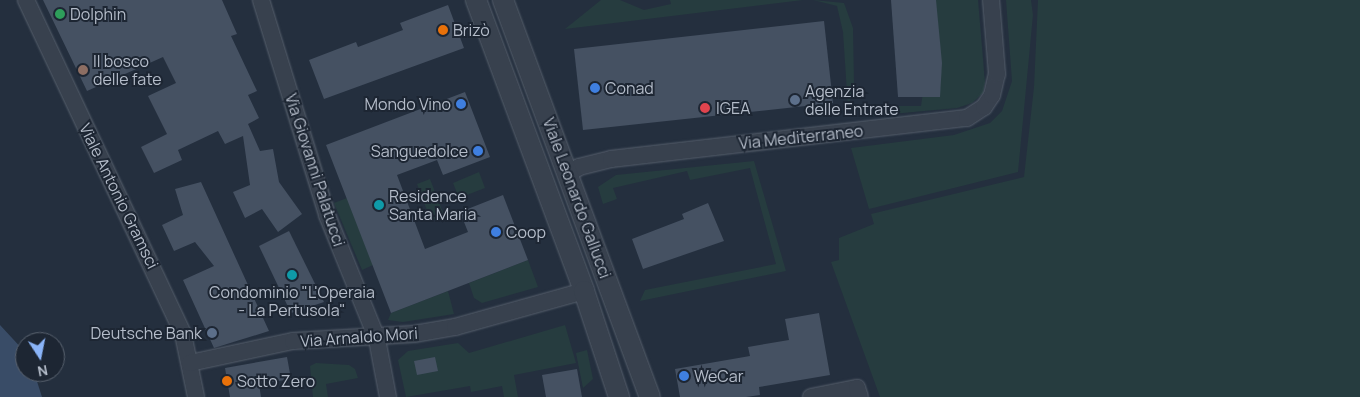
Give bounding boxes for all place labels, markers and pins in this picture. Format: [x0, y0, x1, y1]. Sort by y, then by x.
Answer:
place label: Dolphin [70, 4, 126, 24]
marker: Dolphin [54, 8, 66, 20]
place label: Brizò [453, 20, 490, 40]
marker: Brizò [437, 24, 449, 36]
place label: Il bosco delle fate [93, 51, 162, 89]
marker: Il bosco delle fate [77, 64, 89, 76]
place label: Conad [605, 78, 654, 98]
place label: Agenzia delle Entrate [805, 81, 899, 119]
marker: Conad [589, 82, 601, 94]
place label: Mondo Vino [365, 94, 451, 114]
marker: Agenzia delle Entrate [789, 94, 801, 106]
marker: Mondo Vino [455, 98, 467, 110]
place label: IGEA [716, 98, 750, 118]
marker: IGEA [698, 101, 712, 115]
place label: Sanguedolce [371, 141, 468, 161]
marker: Sanguedolce [472, 145, 484, 157]
place label: Residence Santa Maria [389, 186, 476, 224]
marker: Residence Santa Maria [373, 199, 385, 211]
place label: Coop [506, 222, 546, 242]
marker: Coop [490, 226, 502, 238]
marker: Condominio "L'Operaia - La Pertusola" [286, 269, 298, 281]
place label: Condominio "L'Operaia - La Pertusola" [209, 282, 375, 320]
place label: Deutsche Bank [91, 323, 202, 343]
marker: Deutsche Bank [206, 327, 218, 339]
place label: WeCar [694, 366, 743, 386]
marker: WeCar [678, 370, 690, 382]
place label: Sotto Zero [237, 371, 315, 391]
marker: Sotto Zero [221, 375, 233, 387]

